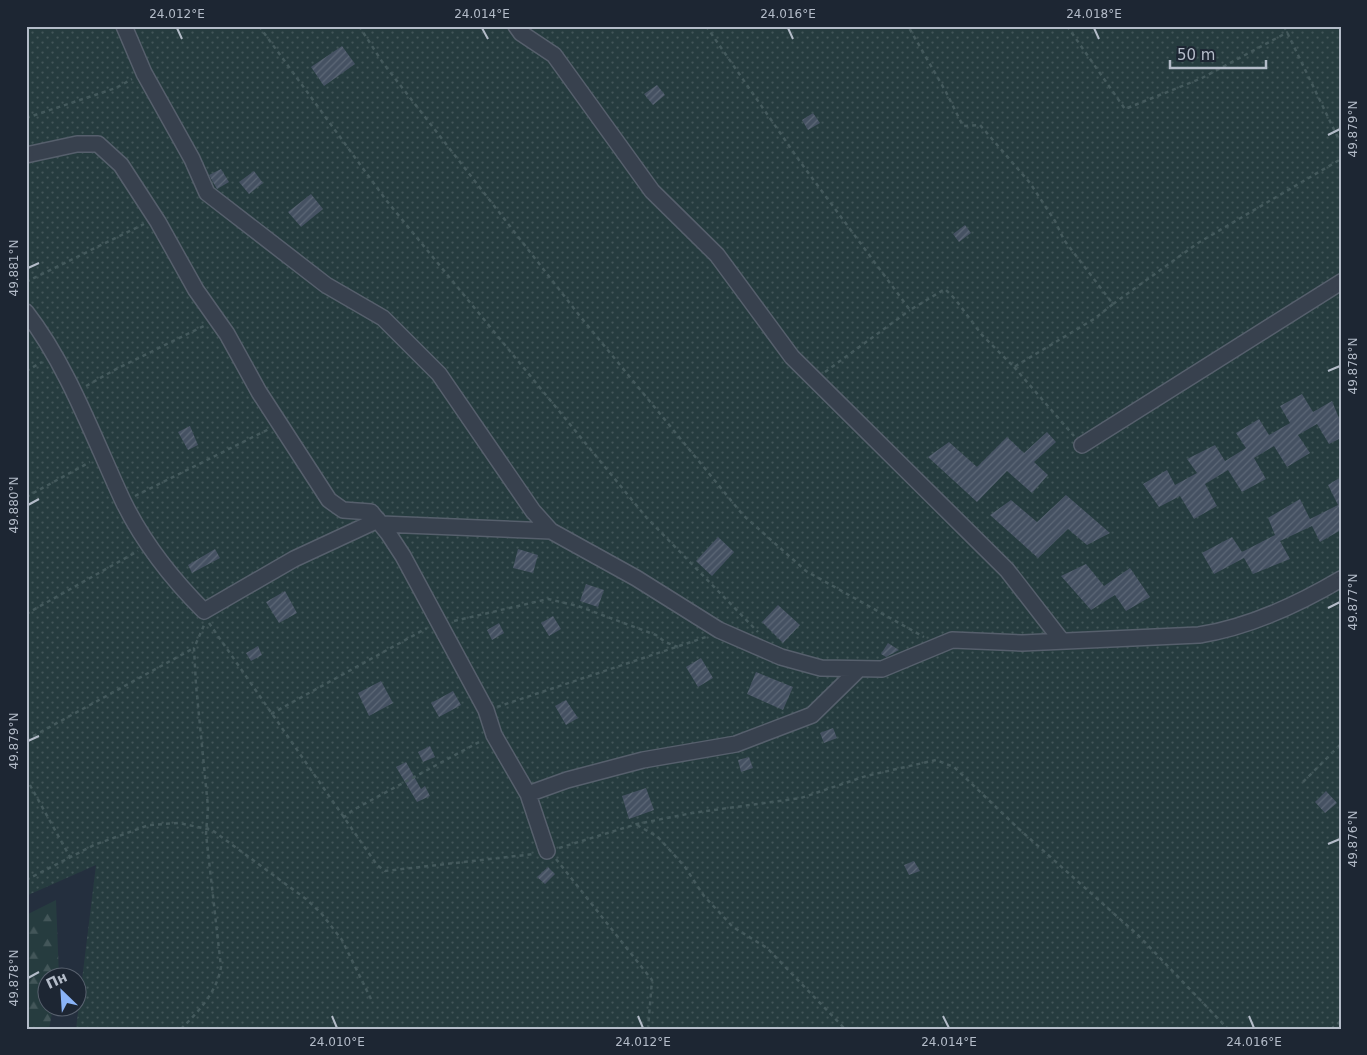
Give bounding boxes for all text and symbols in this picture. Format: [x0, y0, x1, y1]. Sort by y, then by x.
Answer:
text: 24.012°E [149, 7, 205, 21]
text: 24.014°E [454, 7, 510, 21]
text: 24.016°E [760, 7, 816, 21]
text: 24.018°E [1066, 7, 1122, 21]
scale bar [1170, 38, 1266, 70]
text: 50 m [1177, 46, 1215, 64]
text: 49.879°N [1346, 101, 1360, 157]
text: 49.881°N [7, 240, 21, 296]
text: 49.878°N [1346, 338, 1360, 394]
text: 49.880°N [7, 477, 21, 533]
text: 49.877°N [1346, 574, 1360, 630]
text: 49.879°N [7, 713, 21, 769]
text: 49.876°N [1346, 811, 1360, 867]
text: 49.878°N [7, 950, 21, 1006]
north arrow [38, 968, 88, 1018]
text: Пн [43, 968, 70, 992]
text: 24.010°E [309, 1035, 365, 1049]
text: 24.012°E [615, 1035, 671, 1049]
text: 24.014°E [921, 1035, 977, 1049]
text: 24.016°E [1226, 1035, 1282, 1049]

